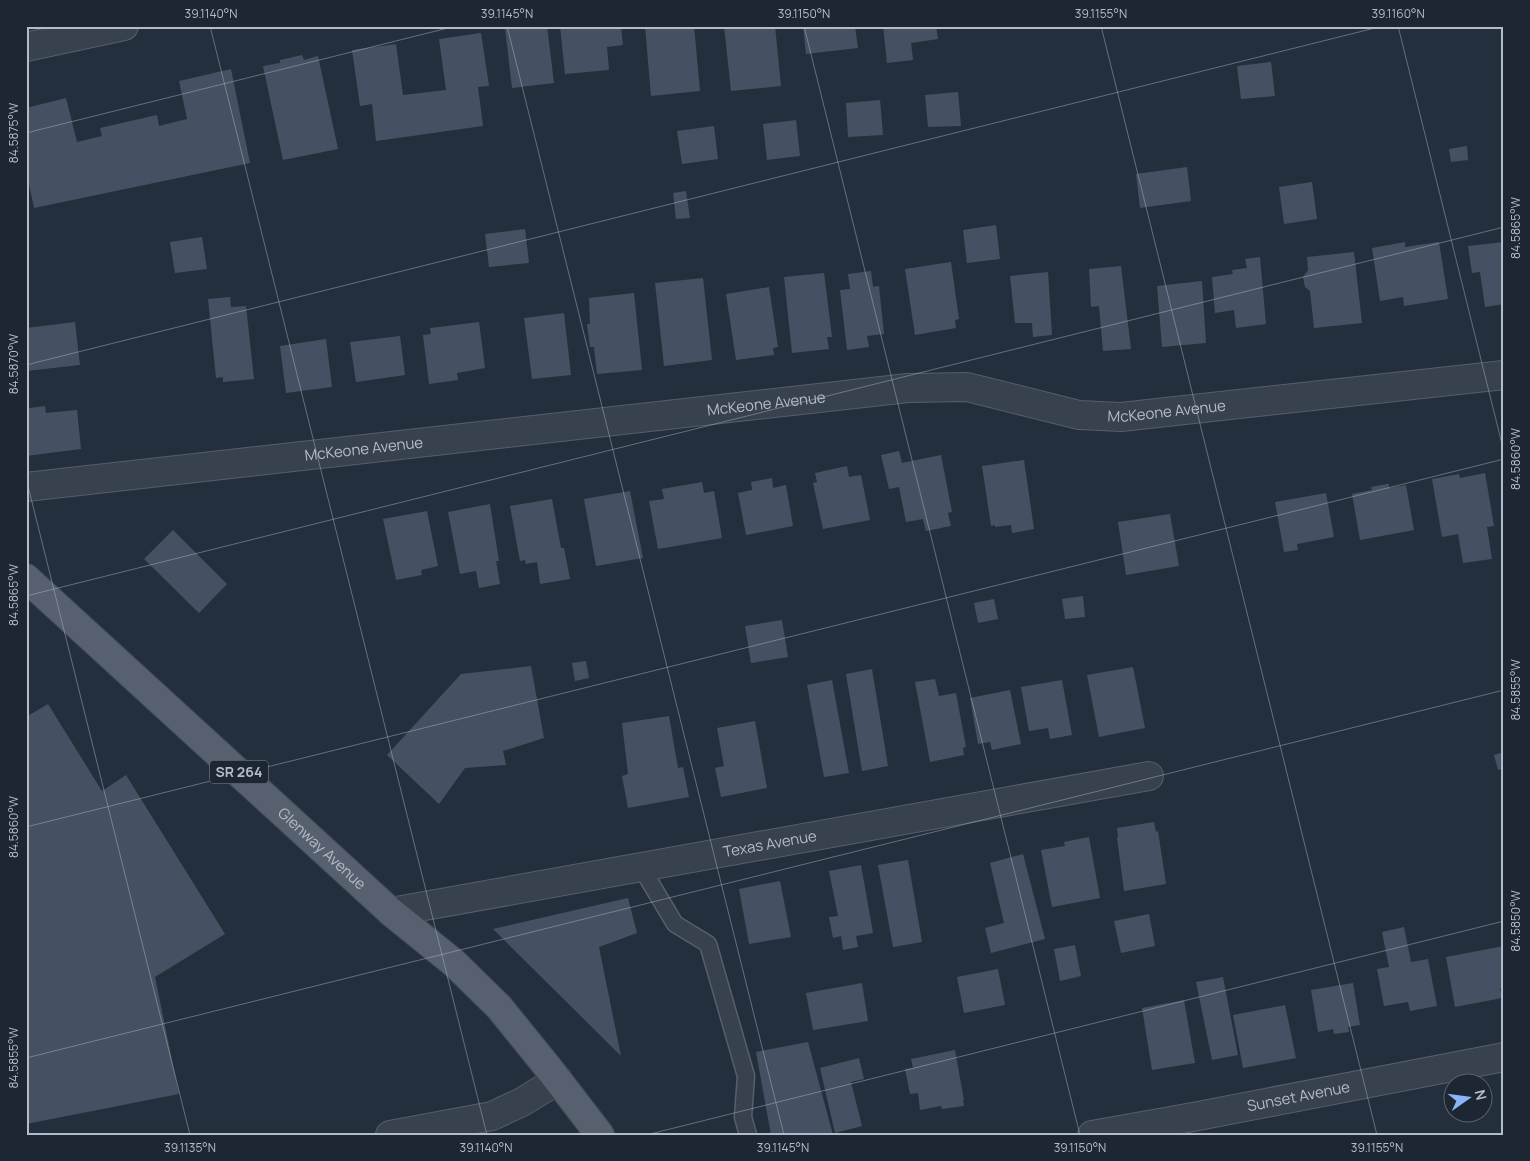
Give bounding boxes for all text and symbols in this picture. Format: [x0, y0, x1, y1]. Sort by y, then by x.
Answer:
text: 39.1140°N [185, 5, 237, 22]
text: 39.1145°N [481, 5, 533, 22]
text: 39.1150°N [778, 5, 830, 22]
text: 39.1155°N [1075, 5, 1127, 22]
text: 39.1160°N [1371, 5, 1425, 22]
text: 84.5875°W [5, 102, 22, 163]
text: 84.5865°W [1507, 196, 1524, 259]
text: 84.5870°W [5, 333, 22, 394]
street label: McKeone Avenue [706, 386, 827, 420]
street label: McKeone Avenue [1107, 395, 1227, 427]
text: 84.5860°W [1507, 427, 1524, 490]
street label: McKeone Avenue [304, 431, 424, 466]
text: 84.5865°W [5, 563, 22, 626]
text: 84.5855°W [1507, 659, 1524, 721]
road number: SR 264 [210, 760, 268, 784]
text: 84.5860°W [5, 795, 22, 858]
street label: Glenway Avenue [273, 803, 371, 894]
street label: Texas Avenue [722, 825, 818, 862]
text: 84.5850°W [1507, 889, 1524, 952]
text: 84.5855°W [5, 1027, 22, 1089]
north arrow [1442, 1074, 1492, 1124]
street label: Sunset Avenue [1245, 1076, 1352, 1116]
text: N [1471, 1088, 1492, 1102]
text: 39.1135°N [164, 1139, 216, 1156]
text: 39.1140°N [460, 1139, 512, 1156]
text: 39.1145°N [757, 1139, 809, 1156]
text: 39.1150°N [1054, 1139, 1106, 1156]
text: 39.1155°N [1351, 1139, 1403, 1156]

